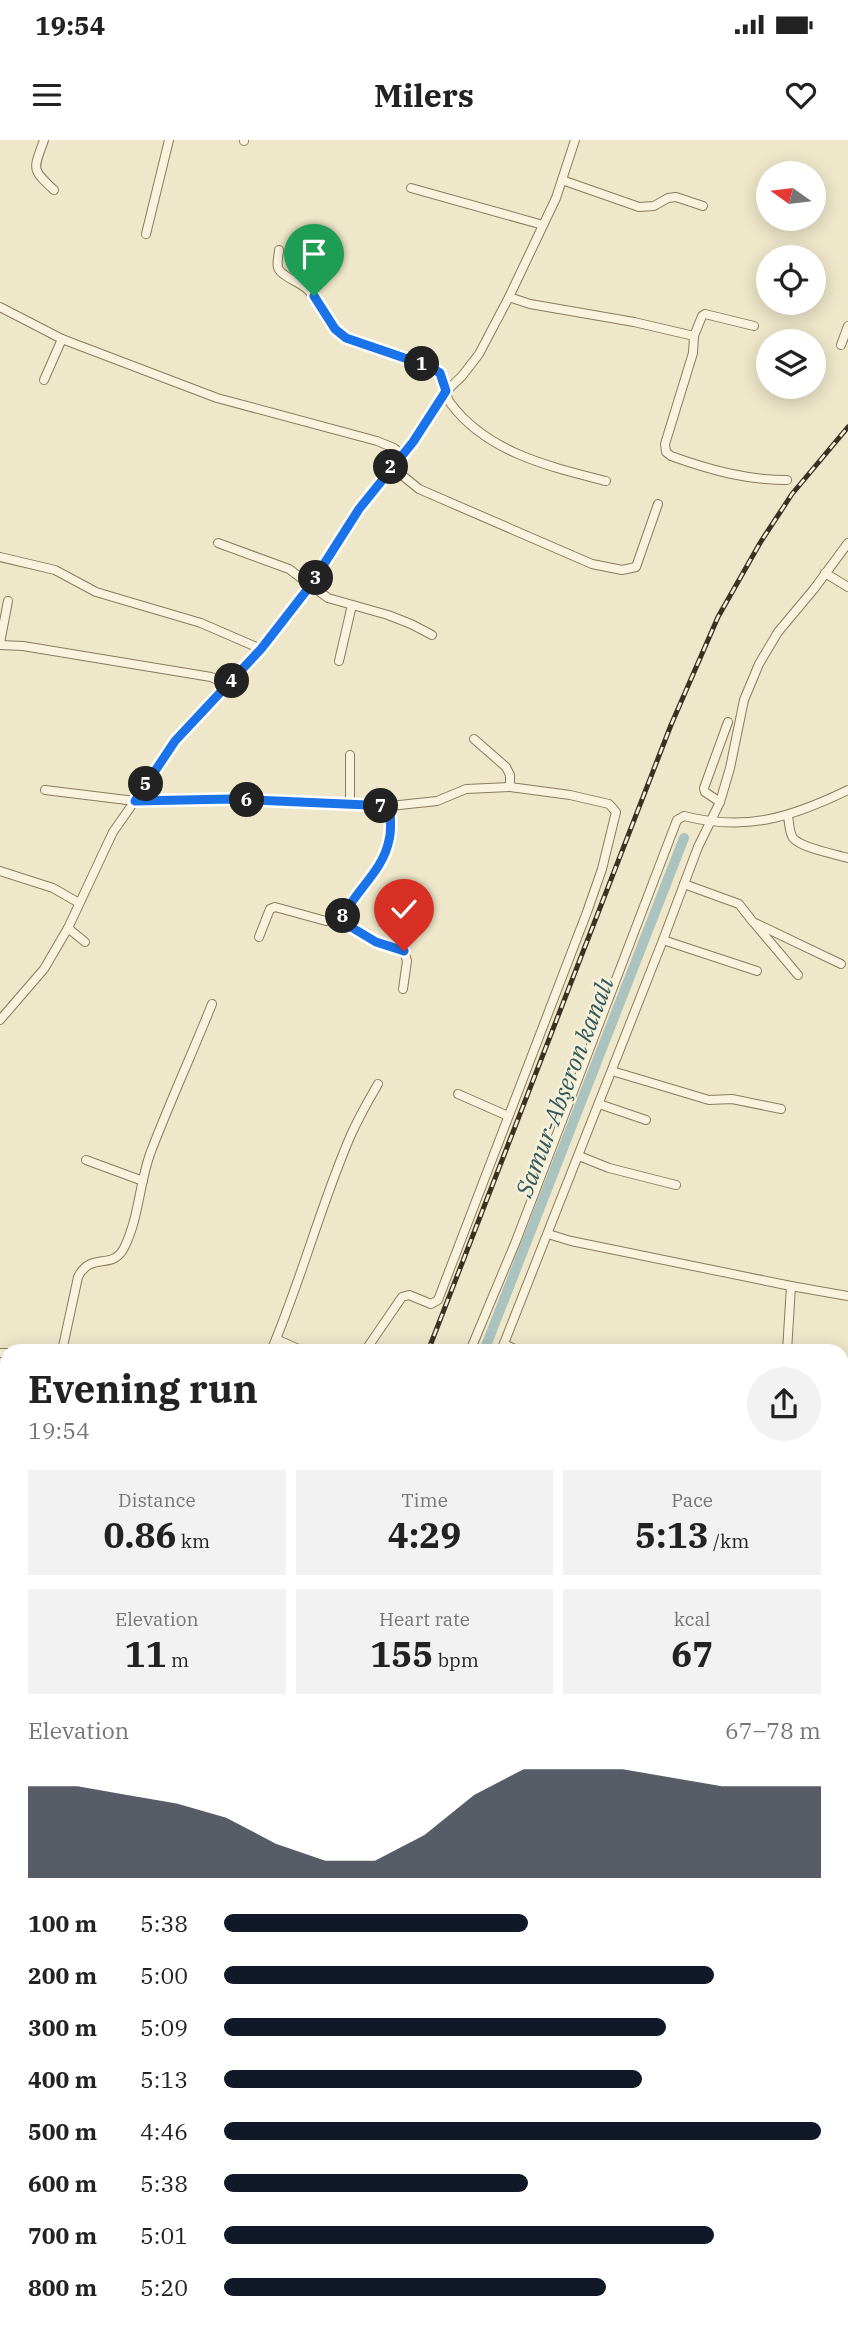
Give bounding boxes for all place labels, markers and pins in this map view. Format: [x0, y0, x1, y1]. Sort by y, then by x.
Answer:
pin [284, 224, 344, 296]
pin: 1 [404, 346, 440, 382]
pin: 2 [374, 450, 408, 484]
pin: 3 [298, 560, 334, 596]
pin: 4 [215, 664, 250, 698]
pin: 5 [128, 766, 164, 802]
pin: 6 [230, 782, 264, 818]
pin: 7 [364, 788, 398, 824]
pin [374, 879, 434, 951]
pin: 8 [326, 898, 360, 934]

